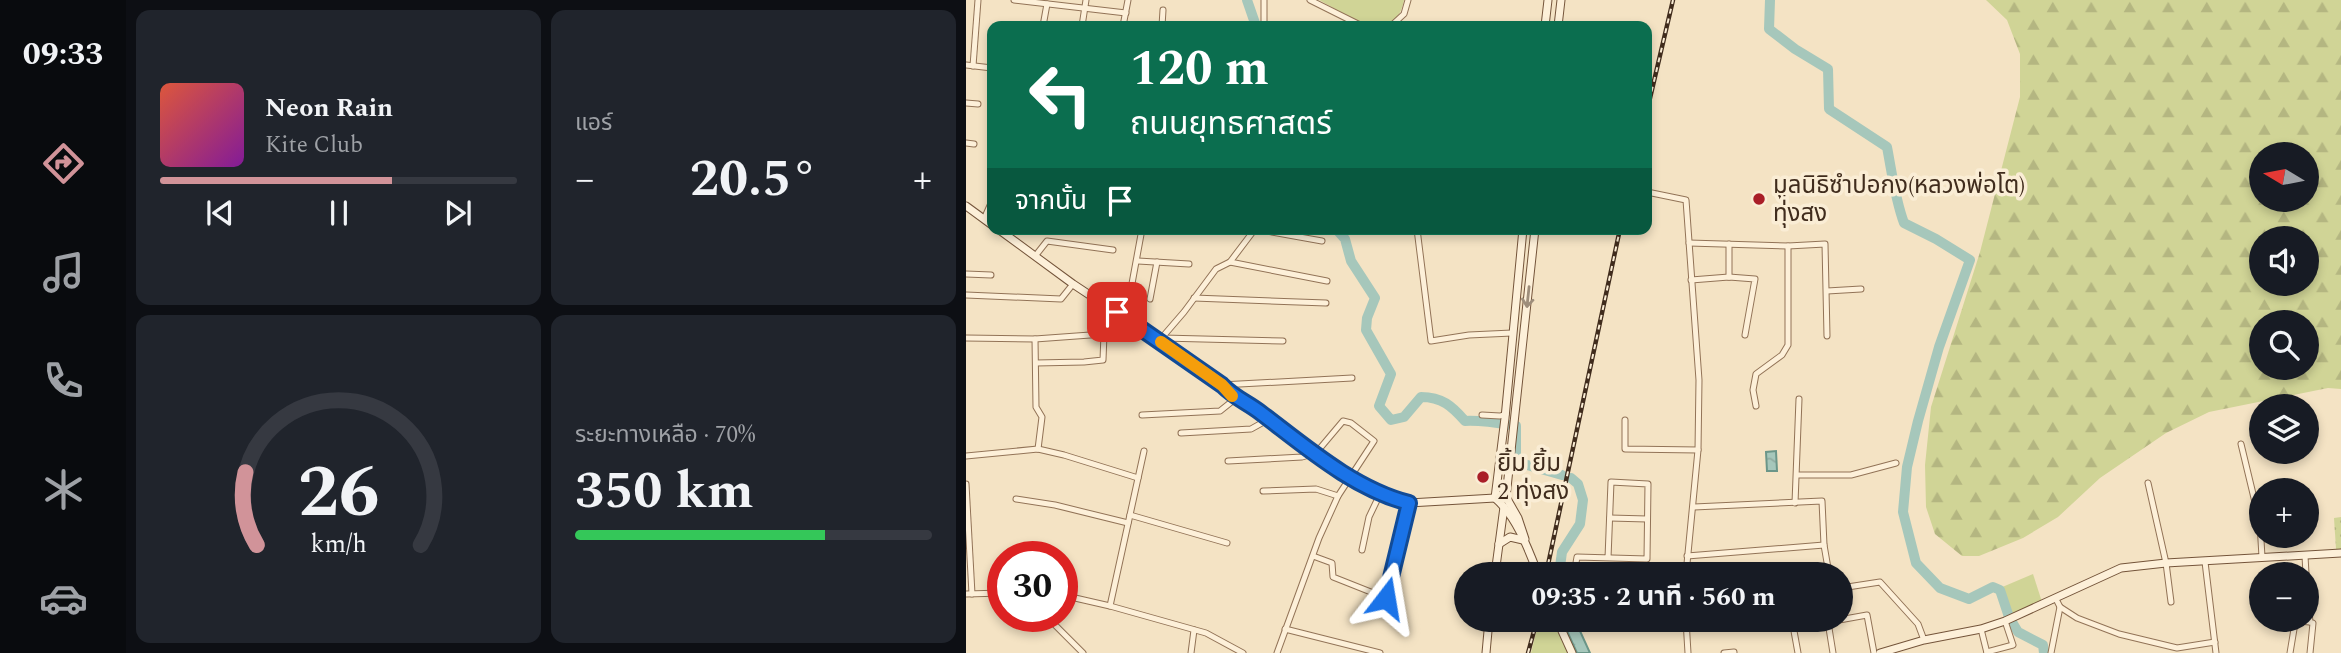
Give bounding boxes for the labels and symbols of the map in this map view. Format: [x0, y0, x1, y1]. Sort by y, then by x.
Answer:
north arrow [2249, 142, 2319, 212]
place label: มูลนิธิซำปอกง(หลวงพ่อโต) ทุ่งสง [1773, 168, 2025, 232]
marker: มูลนิธิซำปอกง(หลวงพ่อโต) ทุ่งสง [1751, 191, 1767, 207]
pin [1087, 282, 1147, 342]
one-way arrow [1521, 285, 1534, 308]
place label: ยิ้ม ยิ้ม 2 ทุ่งสง [1497, 446, 1569, 510]
marker: ยิ้ม ยิ้ม 2 ทุ่งสง [1475, 469, 1491, 485]
speed limit sign: 30 [987, 541, 1078, 632]
position arrow [1349, 561, 1423, 635]

